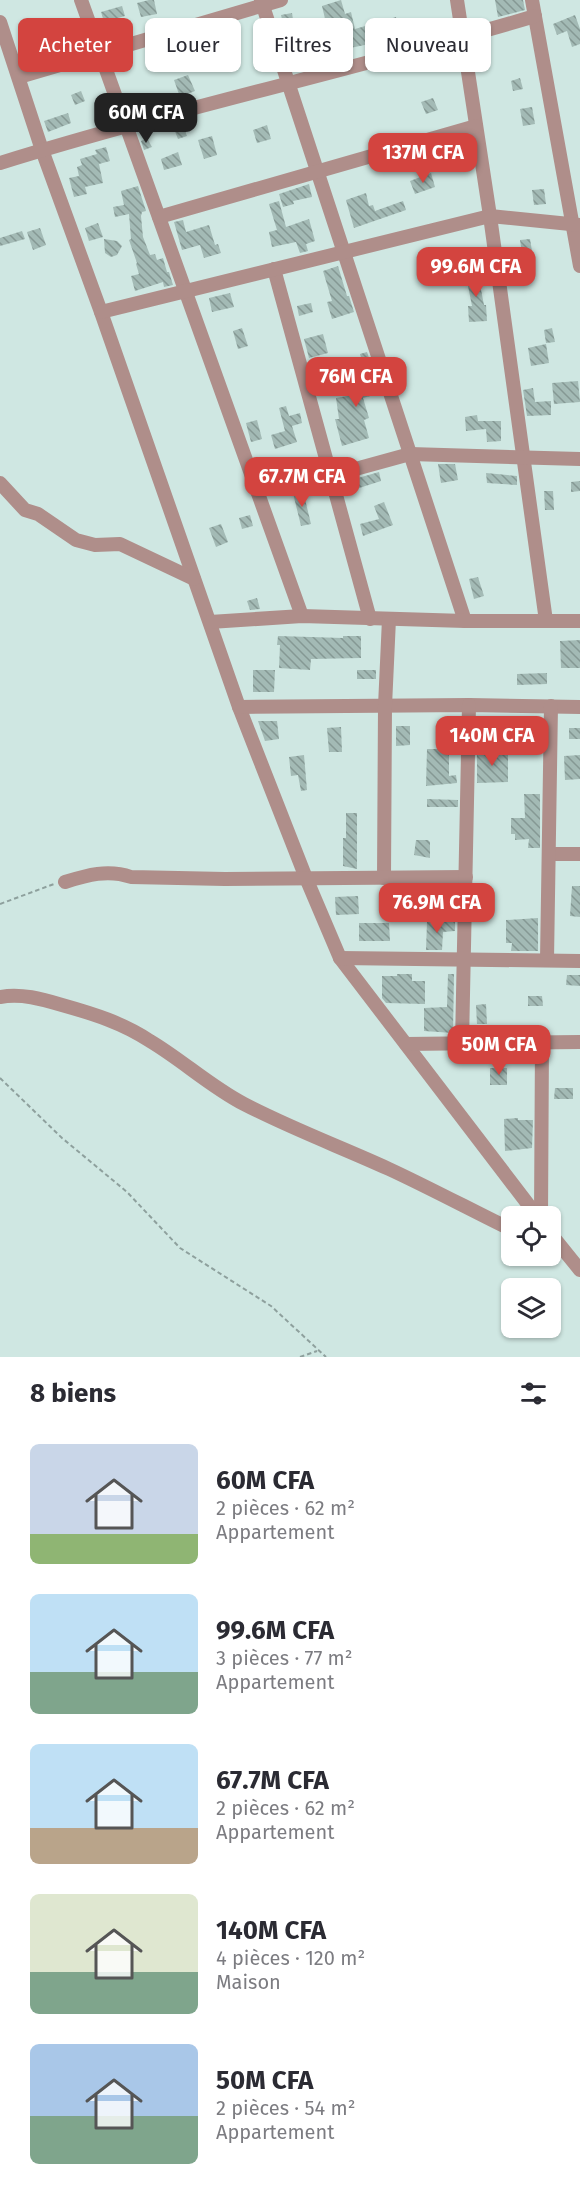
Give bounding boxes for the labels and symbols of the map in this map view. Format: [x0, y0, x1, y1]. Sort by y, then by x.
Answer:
pin: 60M CFA [91, 93, 201, 144]
pin: 137M CFA [361, 133, 485, 184]
pin: 99.6M CFA [407, 247, 545, 298]
pin: 76M CFA [301, 357, 411, 408]
pin: 67.7M CFA [233, 457, 371, 508]
pin: 140M CFA [430, 716, 554, 767]
pin: 76.9M CFA [368, 883, 506, 934]
pin: 50M CFA [444, 1025, 554, 1076]

